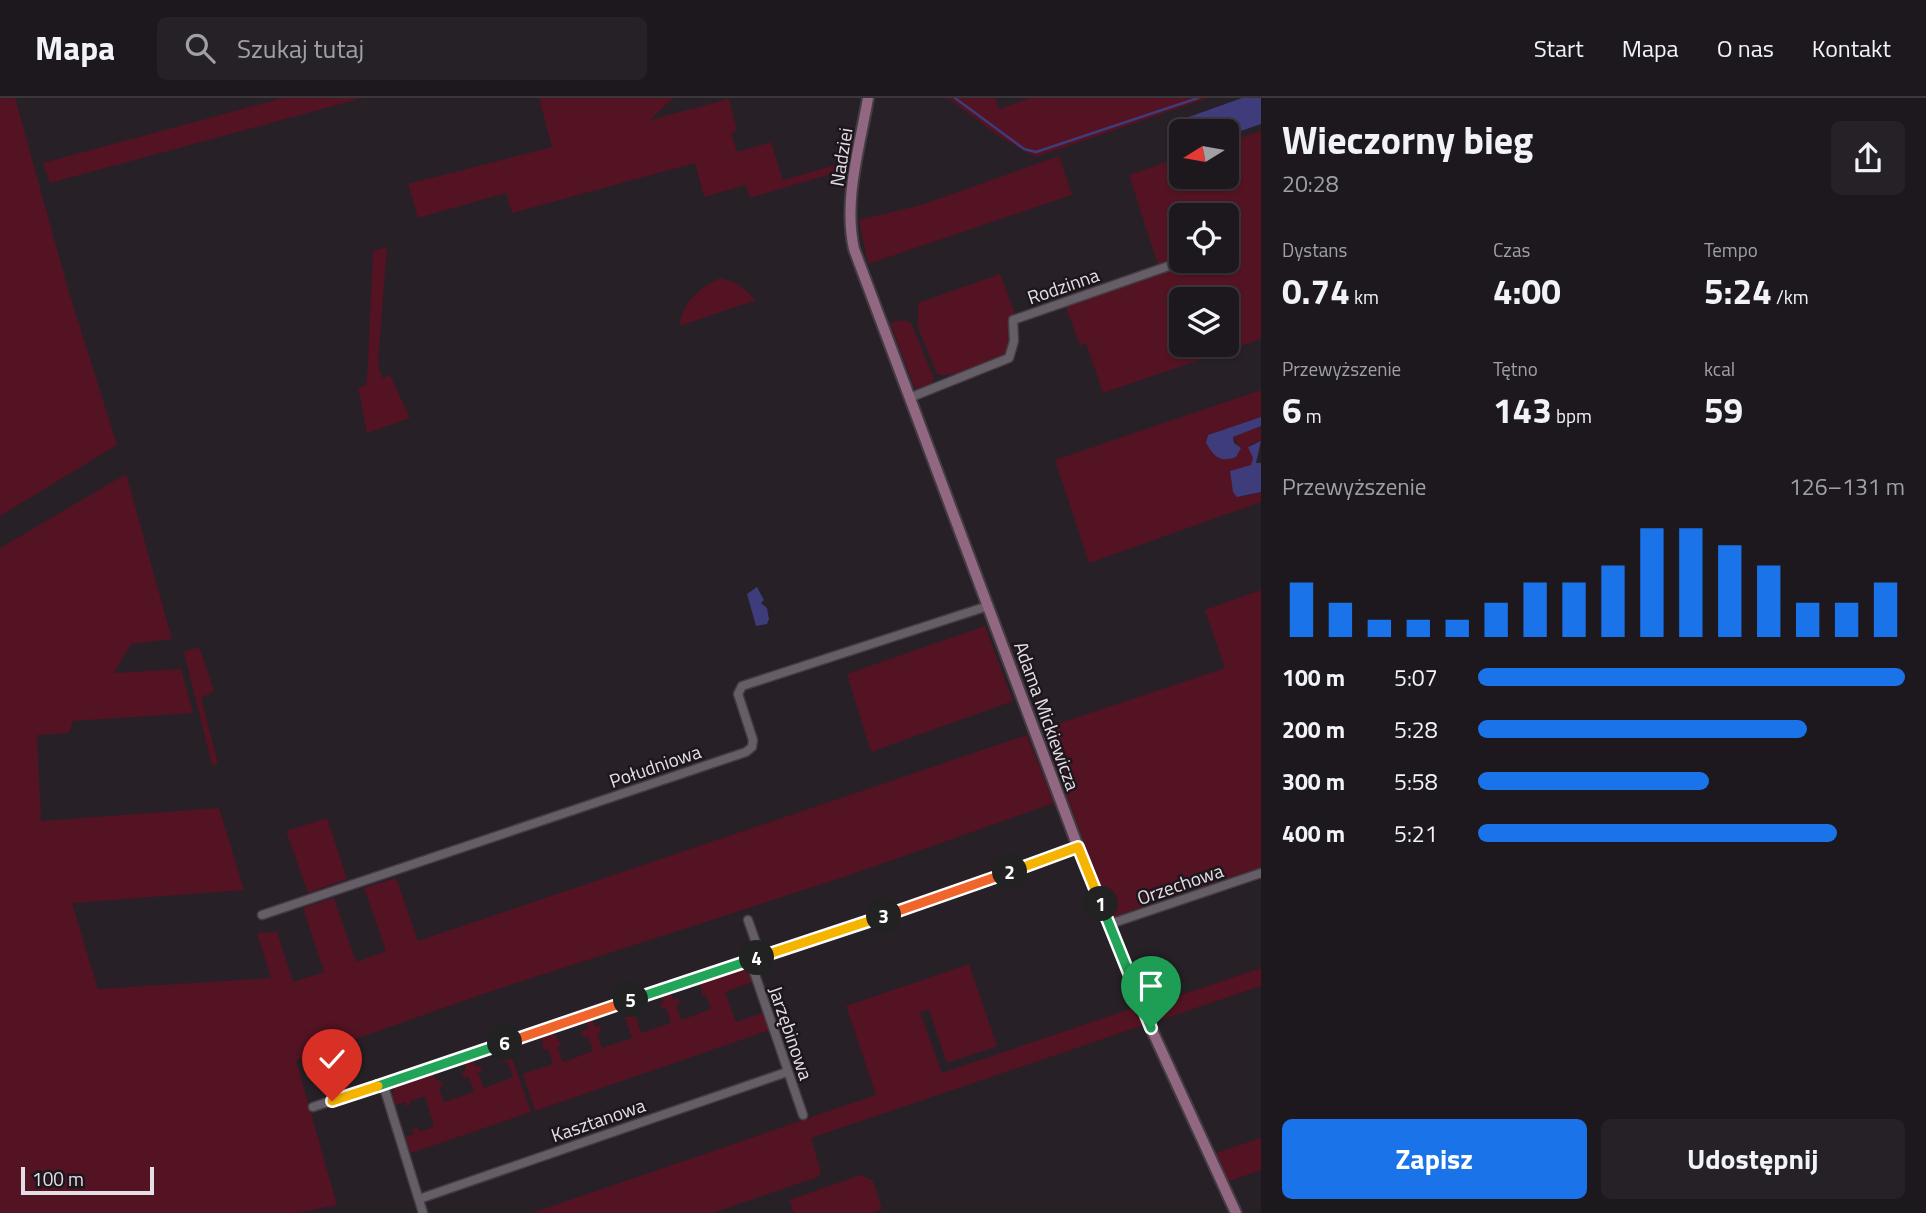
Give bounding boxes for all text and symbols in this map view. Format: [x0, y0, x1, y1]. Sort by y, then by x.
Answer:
search box [157, 17, 647, 80]
text: Mapa [35, 23, 115, 73]
icon: search [181, 29, 219, 67]
text: Szukaj tutaj [237, 29, 364, 68]
text: Start [1534, 30, 1584, 66]
text: Mapa [1622, 30, 1679, 66]
text: O nas [1717, 30, 1774, 66]
text: Kontakt [1812, 30, 1891, 66]
text: Wieczorny bieg [1282, 111, 1533, 169]
north arrow [1169, 119, 1239, 189]
map controls [1169, 119, 1239, 357]
button: share [1831, 121, 1905, 195]
street label: Nadziei [822, 126, 859, 188]
text: 20:28 [1282, 166, 1339, 201]
button: locate [1169, 203, 1239, 273]
text: Dystans [1282, 235, 1347, 264]
text: Czas [1493, 235, 1530, 264]
text: Tempo [1704, 235, 1758, 264]
street label: Rodzinna [1023, 260, 1103, 311]
text: 0.74 [1282, 264, 1350, 318]
text: 4:00 [1493, 264, 1561, 318]
text: 5:24 [1704, 264, 1772, 318]
text: km [1350, 282, 1379, 311]
text: /km [1772, 282, 1809, 311]
button: layers [1169, 287, 1239, 357]
text: Przewyższenie [1282, 354, 1401, 383]
text: Tętno [1493, 354, 1538, 383]
text: kcal [1704, 354, 1735, 383]
text: 6 [1282, 383, 1302, 437]
text: 143 [1493, 383, 1552, 437]
text: 59 [1704, 383, 1743, 437]
text: m [1302, 401, 1322, 430]
text: bpm [1552, 401, 1592, 430]
text: Przewyższenie [1282, 469, 1426, 504]
text: 126–131 m [1789, 469, 1905, 504]
street label: Adama Mickiewicza [1007, 637, 1088, 795]
text: 100 m [1282, 660, 1345, 695]
text: 5:07 [1394, 660, 1438, 695]
text: 200 m [1282, 712, 1345, 747]
text: 5:28 [1394, 712, 1438, 747]
street label: Południowa [605, 736, 705, 795]
text: 300 m [1282, 764, 1345, 799]
text: 5:58 [1394, 764, 1438, 799]
text: 400 m [1282, 816, 1345, 851]
text: 5:21 [1394, 816, 1438, 851]
pin: 2 [992, 854, 1028, 890]
street label: Orzechowa [1133, 855, 1227, 912]
text: 2 [1004, 857, 1015, 886]
pin: 1 [1084, 886, 1118, 922]
text: 1 [1095, 889, 1106, 918]
pin: 3 [866, 898, 902, 934]
text: 3 [878, 901, 889, 930]
pin: 4 [740, 940, 774, 976]
text: 4 [751, 943, 762, 972]
pin [1121, 956, 1181, 1028]
icon: arrive [1132, 967, 1170, 1005]
pin: 5 [614, 982, 648, 1018]
street label: Jarzębinowa [762, 982, 821, 1084]
text: 5 [625, 985, 636, 1014]
pin: 6 [488, 1026, 522, 1060]
text: 6 [499, 1028, 510, 1057]
pin [302, 1029, 362, 1101]
icon: check [313, 1040, 351, 1078]
street label: Kasztanowa [547, 1090, 649, 1149]
button: Zapisz [1282, 1119, 1587, 1199]
button: Udostępnij [1601, 1119, 1905, 1199]
scale bar [21, 1164, 154, 1196]
text: 100 m [32, 1164, 84, 1193]

